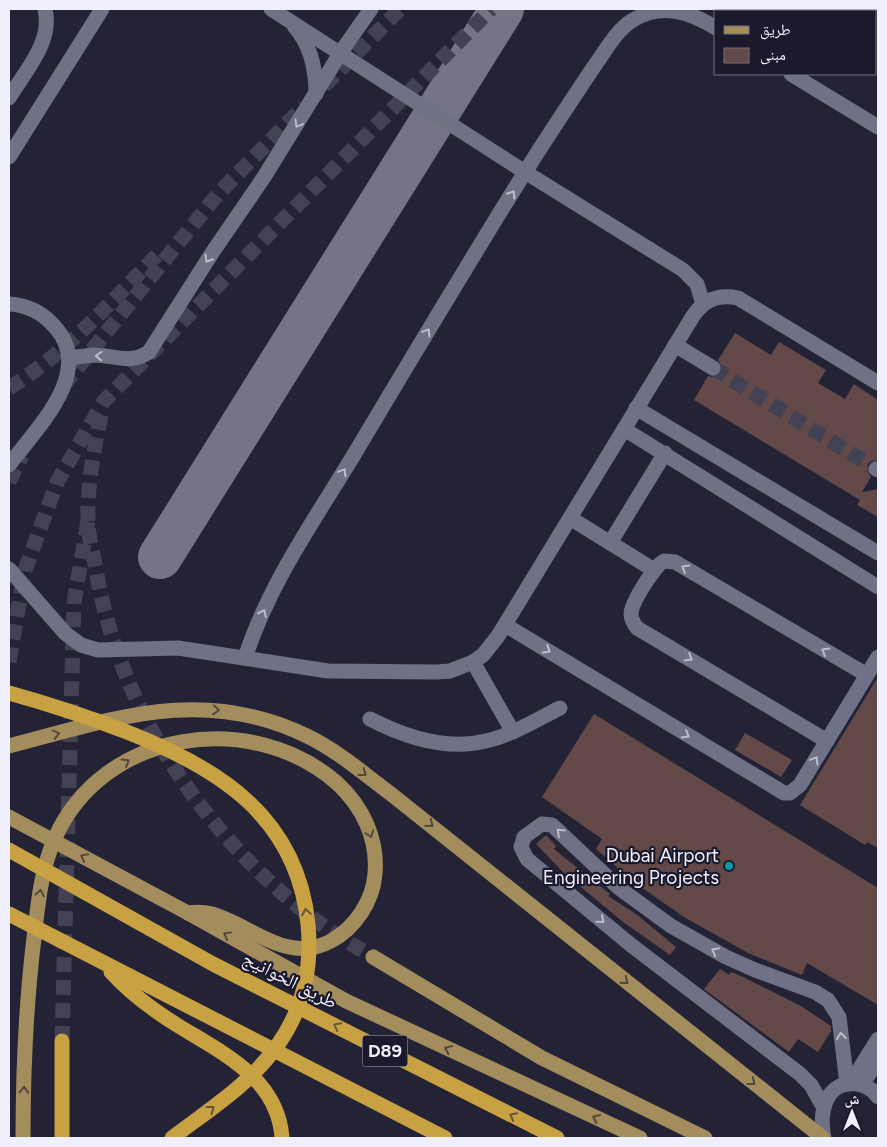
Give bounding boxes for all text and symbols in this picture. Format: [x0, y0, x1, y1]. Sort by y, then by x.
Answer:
legend [714, 10, 877, 75]
text: طريق [760, 21, 791, 40]
text: مبنى [760, 46, 786, 65]
one-way arrow [295, 118, 304, 127]
one-way arrow [505, 190, 515, 199]
one-way arrow [205, 253, 214, 262]
one-way arrow [421, 329, 431, 338]
one-way arrow [95, 351, 103, 361]
one-way arrow [337, 468, 347, 477]
one-way arrow [682, 564, 691, 574]
one-way arrow [257, 609, 267, 618]
one-way arrow [541, 644, 550, 653]
one-way arrow [821, 647, 830, 657]
one-way arrow [683, 652, 692, 662]
one-way arrow [212, 704, 220, 715]
one-way arrow [680, 728, 689, 738]
one-way arrow [52, 729, 60, 740]
one-way arrow [809, 757, 819, 766]
one-way arrow [120, 759, 129, 768]
one-way arrow [357, 767, 366, 775]
one-way arrow [424, 819, 433, 828]
one-way arrow [556, 829, 565, 838]
one-way arrow [365, 830, 375, 838]
place label: Dubai Airport Engineering Projects [543, 844, 719, 889]
one-way arrow [80, 853, 89, 863]
marker: Dubai Airport Engineering Projects [723, 860, 735, 872]
one-way arrow [34, 888, 44, 897]
one-way arrow [302, 908, 312, 916]
one-way arrow [595, 914, 604, 923]
one-way arrow [223, 931, 232, 941]
street label: طريق الخوانيج [238, 946, 341, 1015]
one-way arrow [712, 947, 721, 957]
one-way arrow [619, 975, 628, 983]
one-way arrow [333, 1022, 342, 1033]
one-way arrow [836, 1031, 847, 1039]
road number: D89 [362, 1036, 408, 1066]
one-way arrow [445, 1045, 454, 1055]
one-way arrow [746, 1077, 755, 1086]
one-way arrow [19, 1085, 30, 1093]
north arrow [827, 1087, 877, 1137]
text: ش [845, 1091, 860, 1108]
one-way arrow [205, 1106, 215, 1115]
one-way arrow [509, 1112, 518, 1122]
one-way arrow [592, 1113, 601, 1124]

